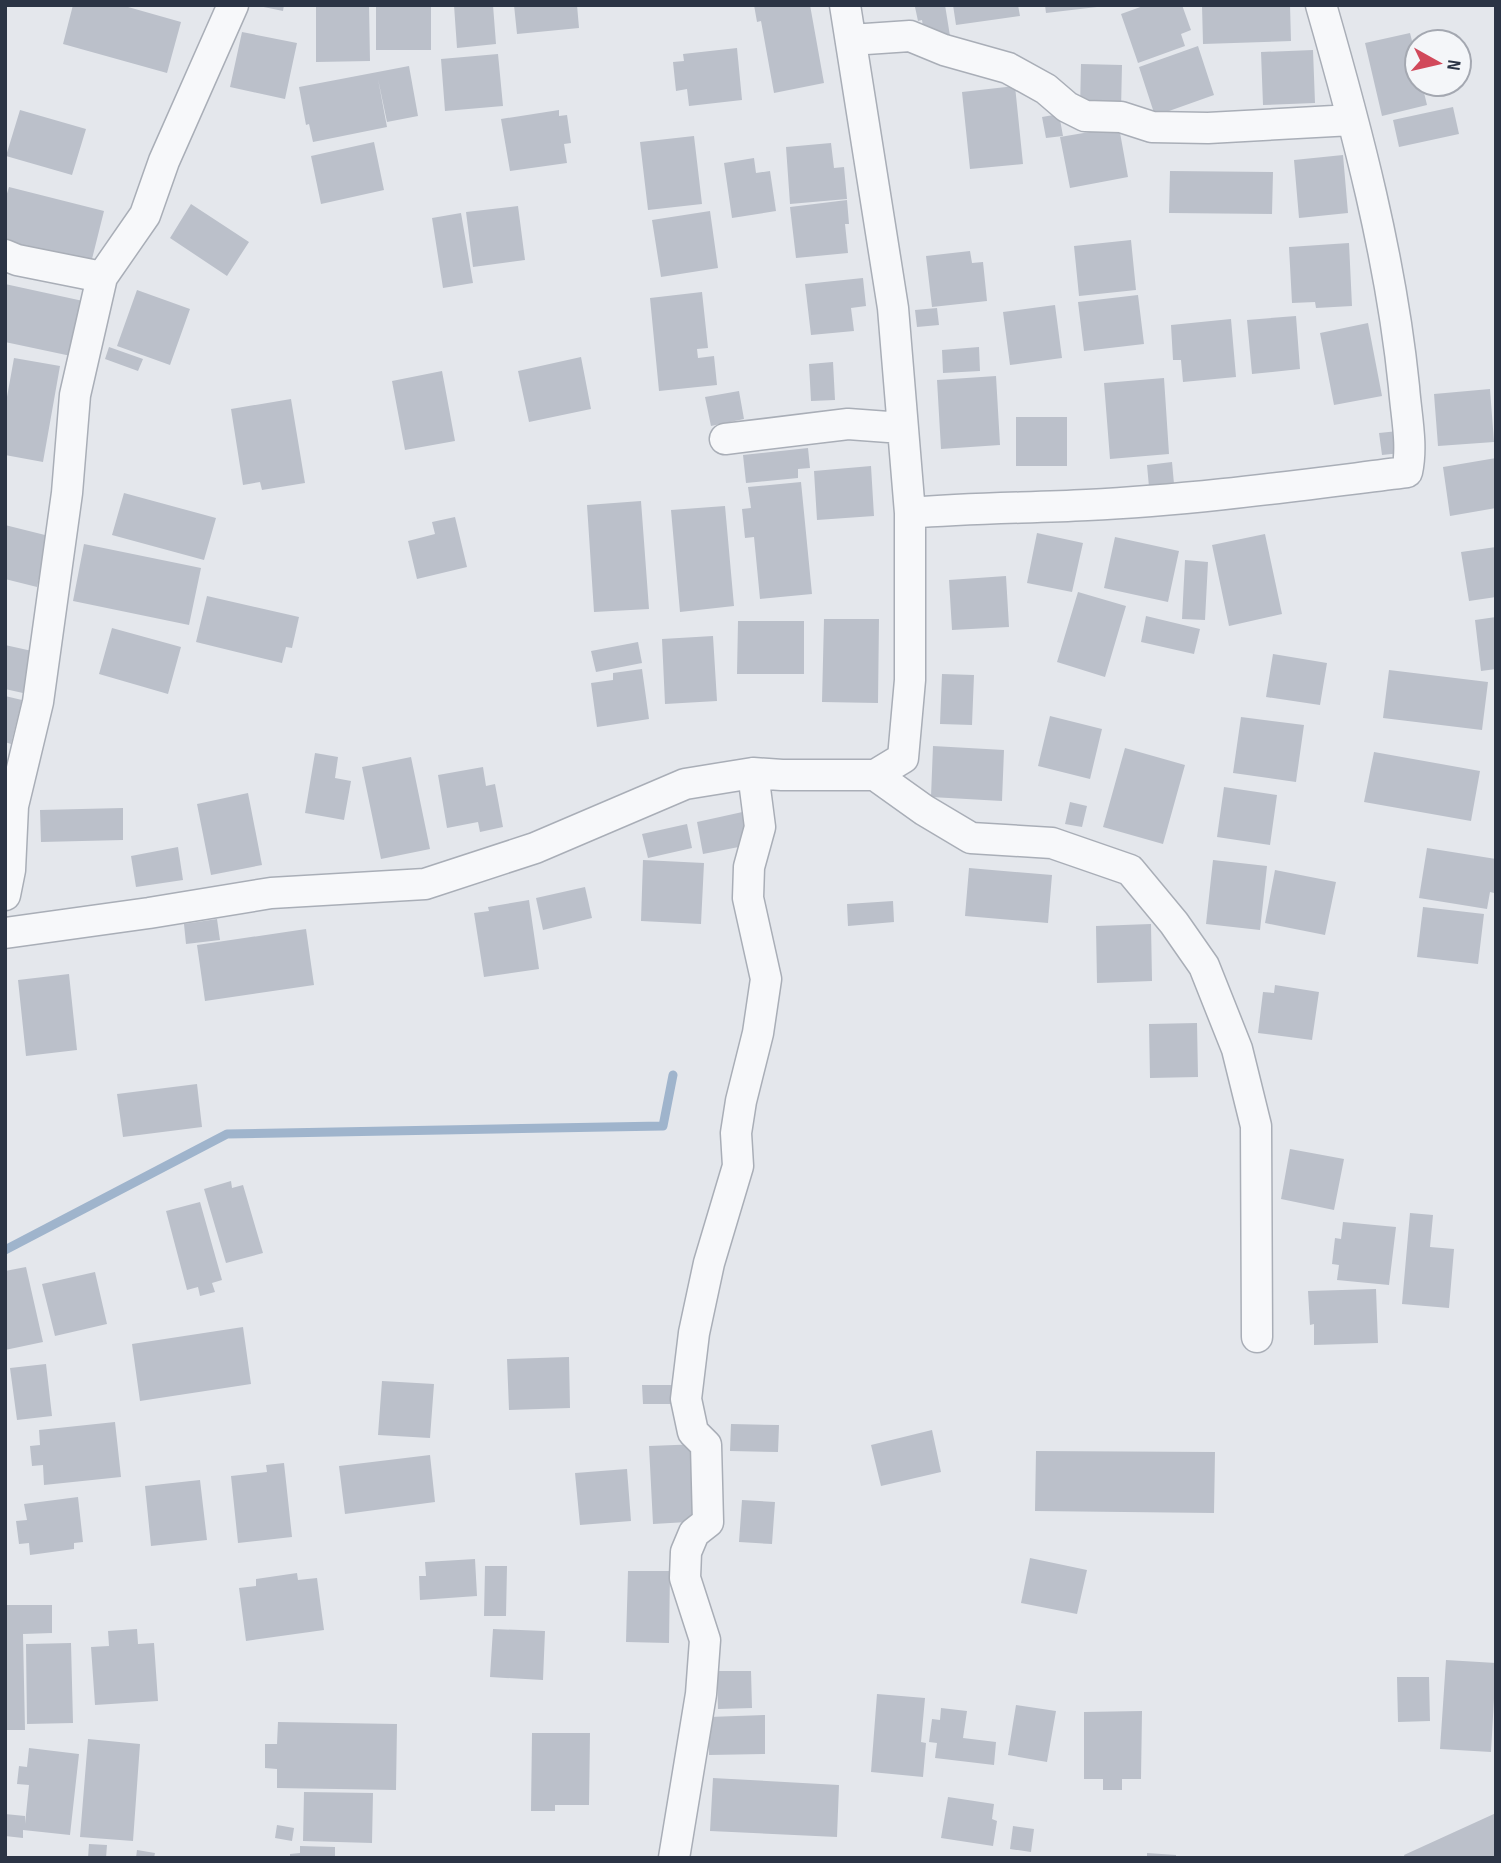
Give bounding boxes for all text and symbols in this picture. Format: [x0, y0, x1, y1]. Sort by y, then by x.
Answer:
north arrow [1403, 28, 1473, 98]
text: N [1441, 59, 1465, 72]

